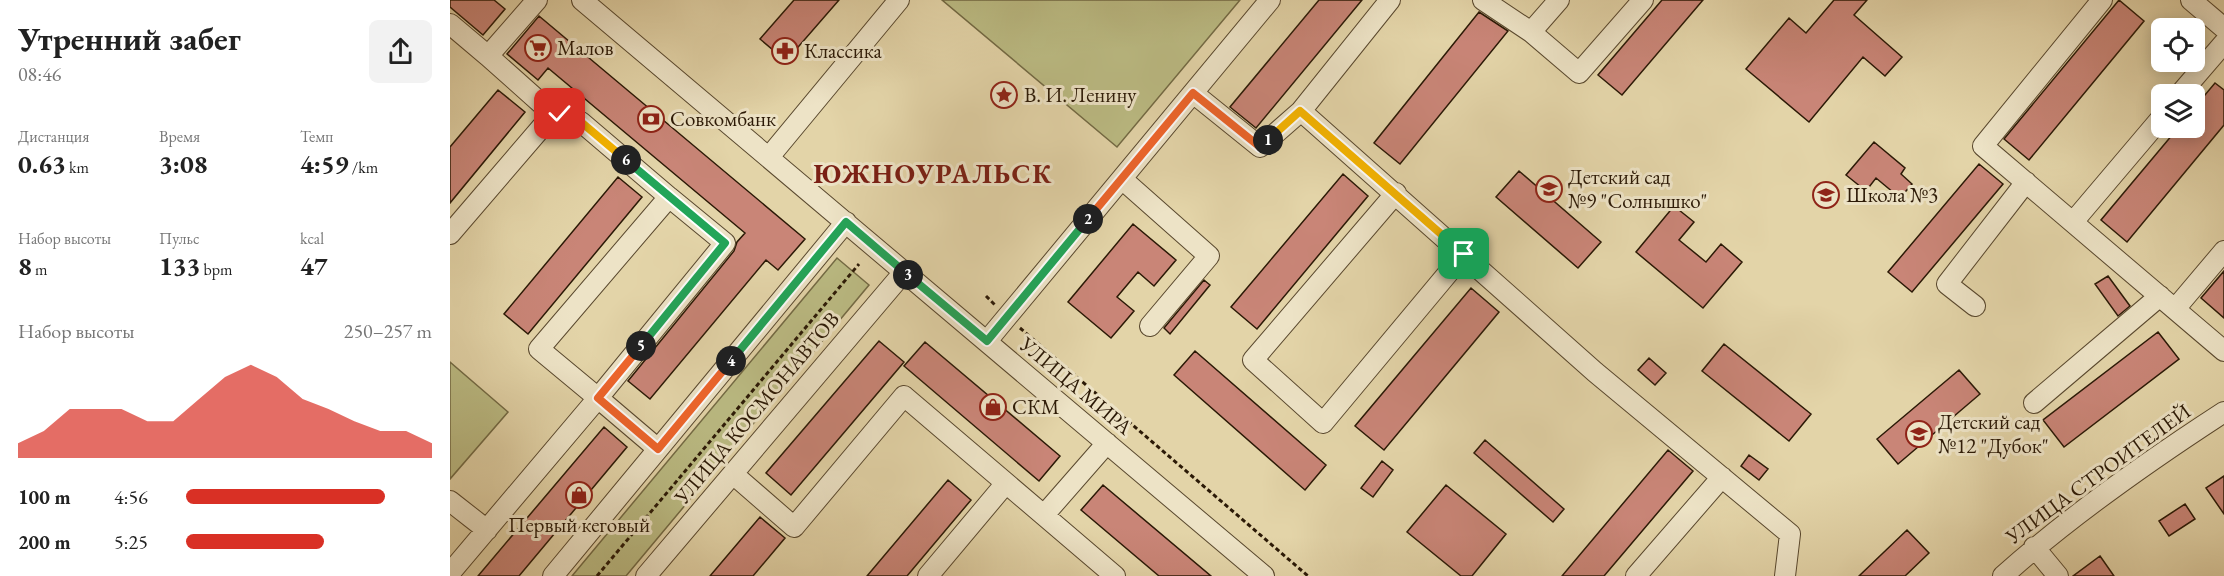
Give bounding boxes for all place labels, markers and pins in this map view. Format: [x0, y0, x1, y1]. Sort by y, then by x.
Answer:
supermarket icon: Малов [523, 33, 553, 63]
place label: Малов [557, 34, 613, 61]
pharmacy icon: Классика [770, 36, 800, 66]
place label: Классика [804, 37, 883, 64]
place icon: В. И. Ленину [989, 80, 1019, 110]
place label: В. И. Ленину [1024, 81, 1137, 108]
pin [534, 88, 585, 139]
bank icon: Совкомбанк [636, 104, 666, 134]
place label: Совкомбанк [670, 105, 776, 132]
pin: 1 [1253, 125, 1283, 155]
pin: 6 [611, 145, 641, 175]
place label: Детский сад №9 "Солнышко" [1568, 163, 1708, 214]
school or university icon: Детский сад №9 "Солнышко" [1534, 174, 1564, 204]
school or university icon: Школа №3 [1811, 180, 1841, 210]
place label: Школа №3 [1846, 181, 1938, 208]
pin: 2 [1073, 204, 1103, 234]
pin [1438, 228, 1489, 279]
pin: 3 [893, 260, 923, 290]
pin: 5 [626, 331, 656, 361]
pin: 4 [716, 346, 746, 376]
shop icon: СКМ [978, 392, 1008, 422]
place label: СКМ [1012, 393, 1060, 420]
place label: Детский сад №12 "Дубок" [1938, 408, 2049, 459]
school or university icon: Детский сад №12 "Дубок" [1904, 419, 1934, 449]
shop icon: Первый кеговый [564, 480, 594, 510]
place label: Первый кеговый [508, 511, 650, 538]

